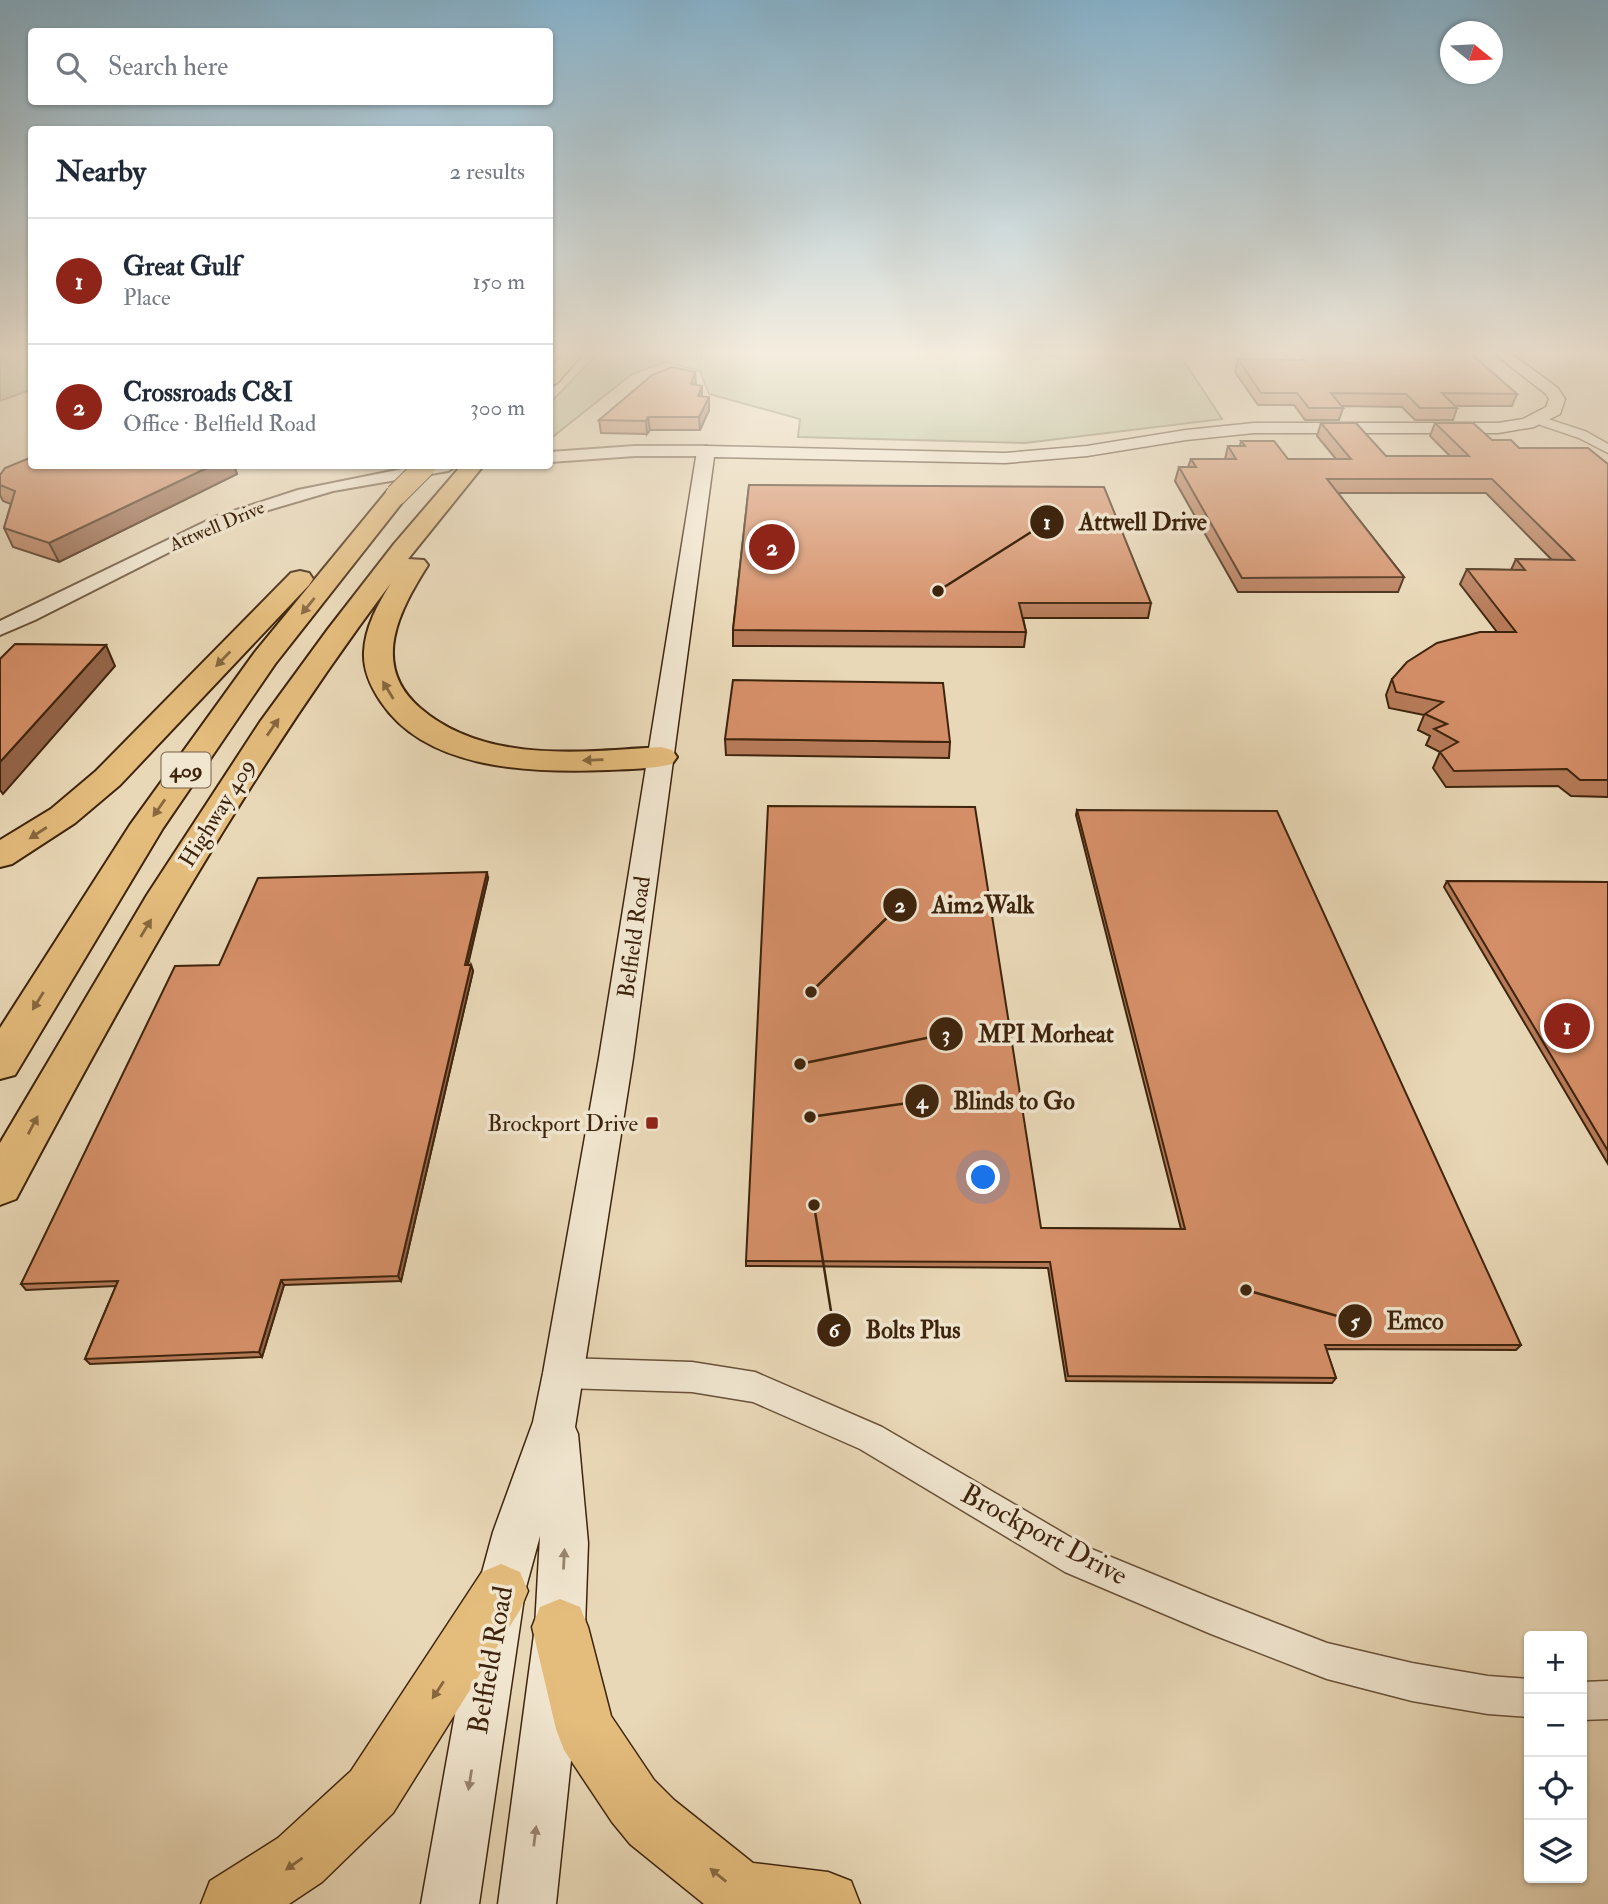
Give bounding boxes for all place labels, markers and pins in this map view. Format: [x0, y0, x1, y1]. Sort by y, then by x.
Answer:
callout: Attwell Drive [1030, 499, 1221, 544]
pin: 2 [749, 521, 795, 573]
callout: Aim2Walk [883, 882, 1048, 927]
pin: 1 [1544, 1000, 1590, 1052]
callout: MPI Morheat [929, 1011, 1127, 1056]
callout: Blinds to Go [904, 1078, 1089, 1123]
place label: Brockport Drive [487, 1109, 638, 1139]
marker: Brockport Drive [644, 1115, 660, 1131]
callout: Emco [1337, 1299, 1457, 1344]
callout: Bolts Plus [817, 1307, 975, 1352]

